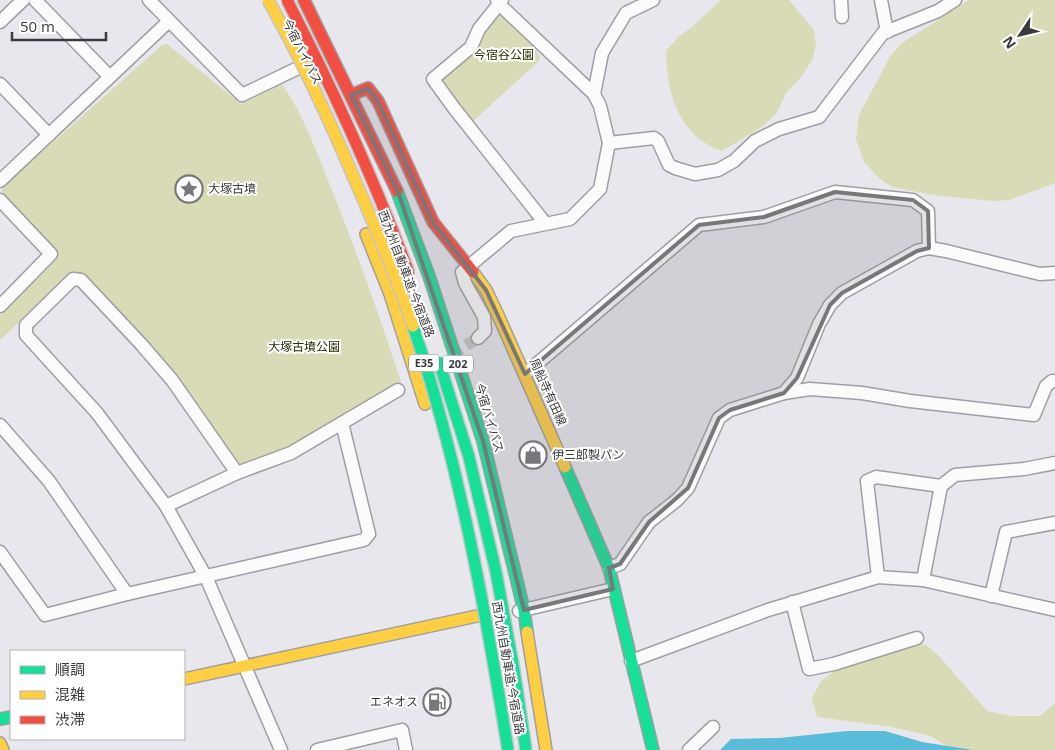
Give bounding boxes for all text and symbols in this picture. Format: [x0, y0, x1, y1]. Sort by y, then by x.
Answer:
scale bar [12, 10, 106, 42]
north arrow [995, 10, 1045, 60]
text: 50 m [20, 16, 55, 36]
street label: 今宿バイパス [279, 16, 326, 88]
text: N [998, 33, 1020, 53]
park label: 今宿谷公園 [474, 46, 534, 63]
place icon: 大塚古墳 [174, 174, 204, 204]
place label: 大塚古墳 [208, 180, 256, 197]
street label: 西九州自動車道;今宿道路 [374, 208, 439, 340]
park label: 大塚古墳公園 [268, 338, 340, 355]
road number: E35 [409, 354, 439, 372]
street label: 周船寺有田線 [526, 355, 571, 428]
road number: 202 [443, 356, 473, 372]
street label: 今宿バイパス [471, 381, 508, 455]
shop icon: 伊三郎製パン [518, 440, 548, 470]
place label: 伊三郎製パン [552, 446, 625, 463]
street label: 西九州自動車道;今宿道路 [488, 600, 529, 736]
legend [10, 650, 185, 740]
text: 順調 [55, 659, 85, 679]
text: 混雑 [55, 684, 85, 704]
fuel station icon: エネオス [422, 687, 452, 717]
place label: エネオス [370, 693, 418, 710]
text: 渋滞 [55, 709, 85, 729]

